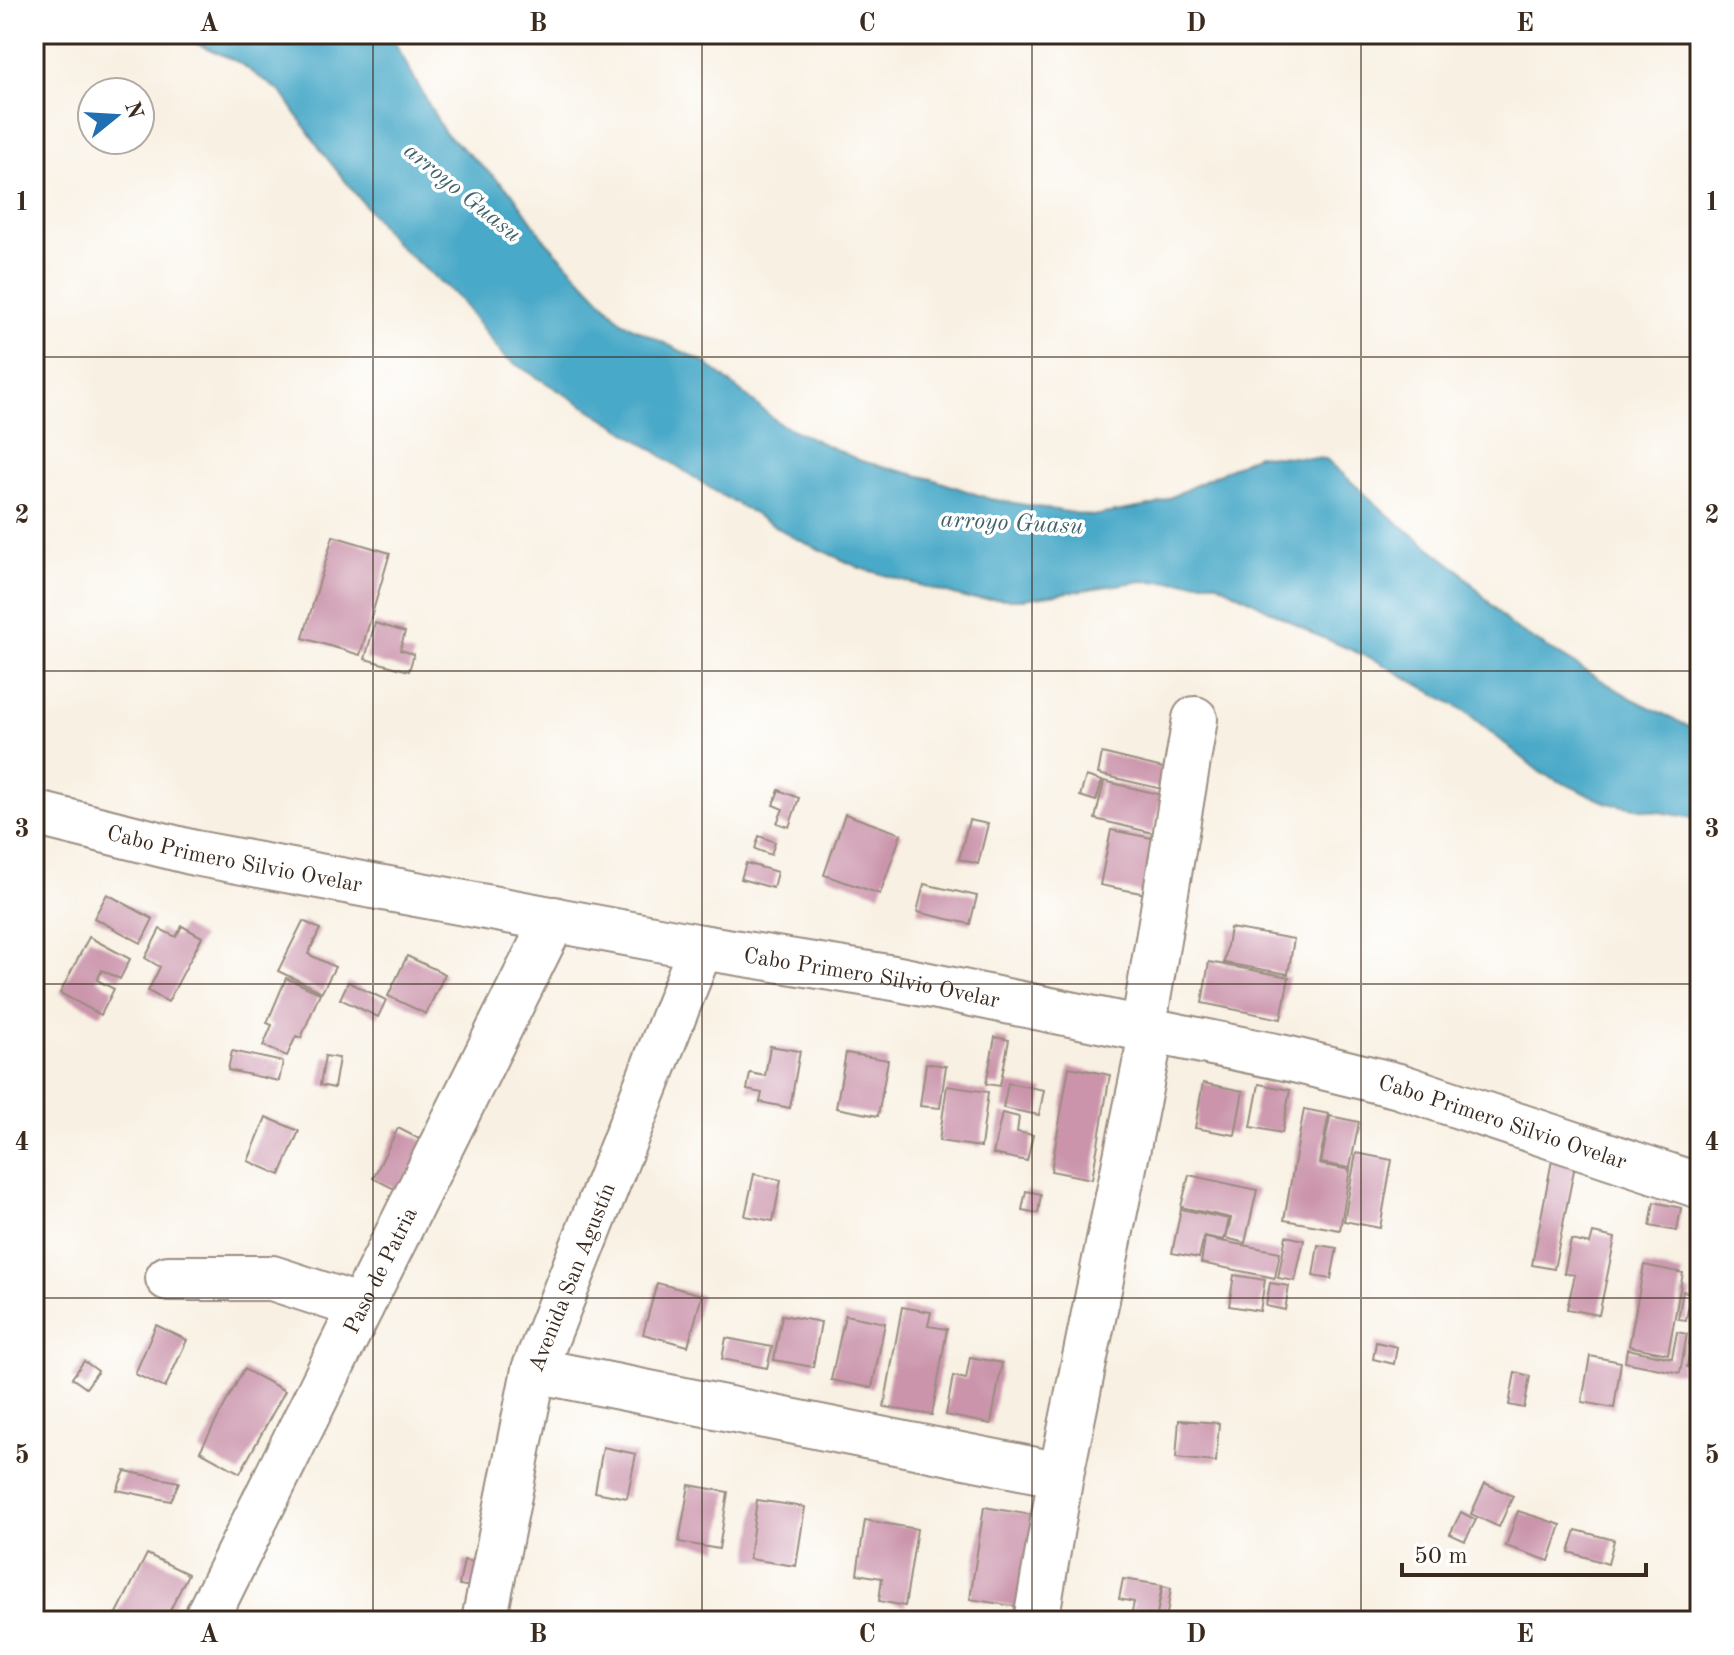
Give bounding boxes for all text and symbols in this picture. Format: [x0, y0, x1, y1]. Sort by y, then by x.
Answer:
text: A [199, 11, 219, 37]
text: B [529, 11, 547, 37]
text: C [858, 11, 876, 37]
text: D [1186, 11, 1206, 37]
text: E [1516, 11, 1534, 37]
north arrow [76, 76, 156, 156]
text: N [120, 99, 146, 122]
water label: arroyo Guasu [399, 139, 525, 248]
text: 1 [14, 190, 30, 216]
text: 1 [1704, 190, 1720, 216]
text: 2 [14, 503, 30, 529]
text: 2 [1704, 503, 1720, 529]
water label: arroyo Guasu [940, 508, 1084, 540]
text: 3 [14, 817, 30, 843]
text: 3 [1704, 817, 1720, 843]
street label: Cabo Primero Silvio Ovelar [105, 823, 364, 897]
street label: Cabo Primero Silvio Ovelar [742, 945, 1002, 1012]
street label: Cabo Primero Silvio Ovelar [1376, 1072, 1629, 1174]
text: 4 [14, 1130, 30, 1156]
text: 4 [1704, 1130, 1720, 1156]
street label: Avenida San Agustín [526, 1180, 620, 1375]
street label: Paso de Patria [341, 1204, 422, 1337]
text: 5 [14, 1443, 30, 1469]
text: 5 [1704, 1443, 1720, 1469]
scale bar [1402, 1527, 1646, 1577]
text: 50 m [1414, 1545, 1468, 1569]
text: A [199, 1622, 219, 1648]
text: B [529, 1622, 547, 1648]
text: C [858, 1622, 876, 1648]
text: D [1186, 1622, 1206, 1648]
text: E [1516, 1622, 1534, 1648]

